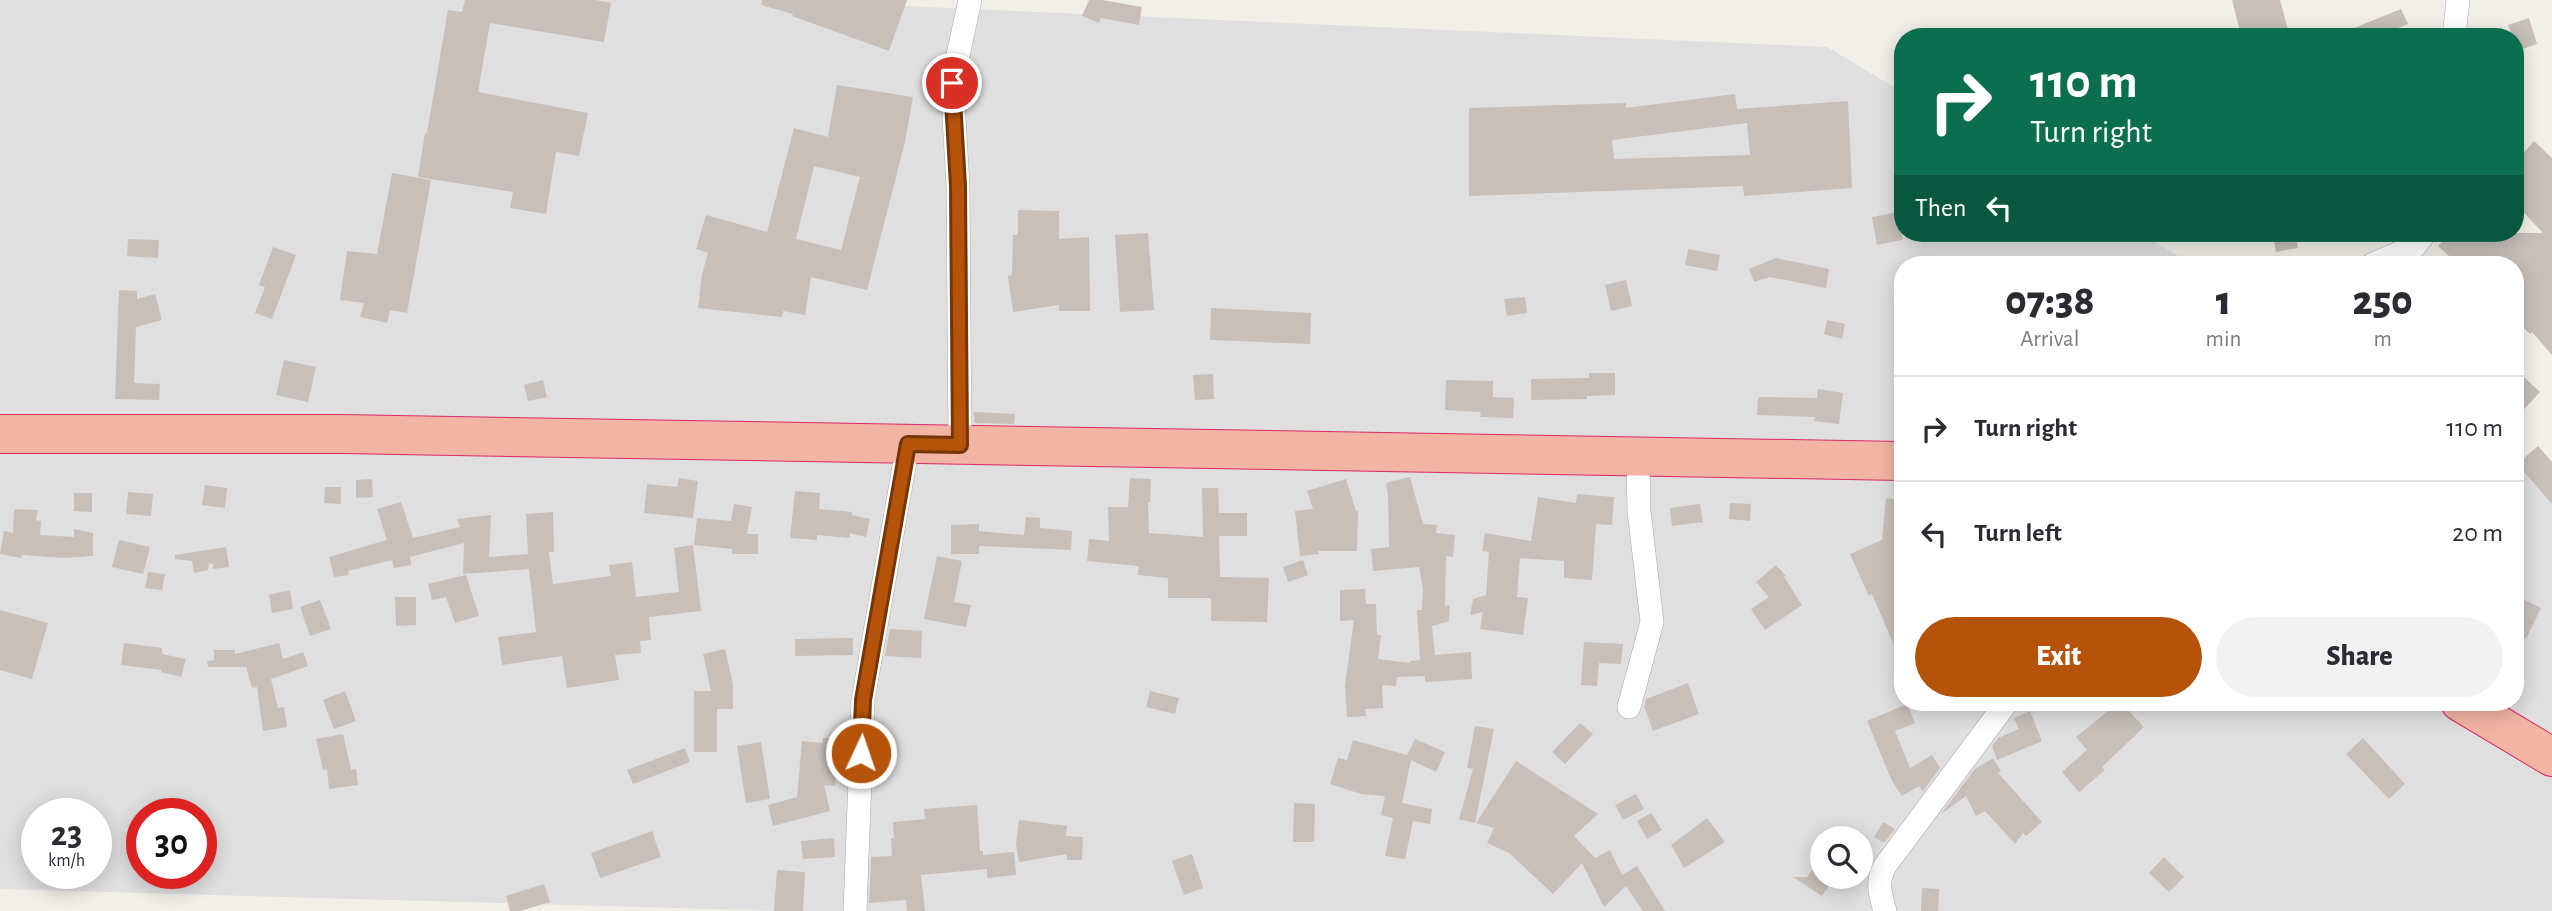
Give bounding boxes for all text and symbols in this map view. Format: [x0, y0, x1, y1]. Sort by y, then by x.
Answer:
pin [922, 53, 982, 113]
icon: right [1915, 56, 2006, 147]
text: 110 m [2030, 58, 2138, 107]
icon: arrive [933, 64, 971, 102]
text: Turn right [2030, 116, 2152, 148]
icon: left [1980, 189, 2018, 227]
text: Then [1915, 195, 1966, 221]
text: 07:38 [2005, 280, 2095, 322]
text: 1 [2216, 280, 2231, 322]
text: 250 [2353, 280, 2413, 322]
text: Arrival [2020, 328, 2079, 351]
text: min [2206, 328, 2241, 351]
text: m [2374, 328, 2392, 351]
icon: right [1915, 410, 1953, 448]
text: Turn right [1974, 415, 2077, 441]
text: 110 m [2446, 415, 2503, 441]
icon: left [1915, 515, 1953, 553]
text: Turn left [1974, 520, 2062, 546]
text: 20 m [2452, 520, 2503, 546]
button: Exit [1915, 617, 2202, 697]
button: Share [2216, 617, 2503, 697]
position arrow [824, 716, 898, 790]
speed limit sign: 30 [126, 798, 217, 889]
text: 23 [51, 817, 82, 852]
map controls [1810, 826, 1873, 889]
button: search [1810, 826, 1873, 889]
text: km/h [48, 852, 85, 870]

